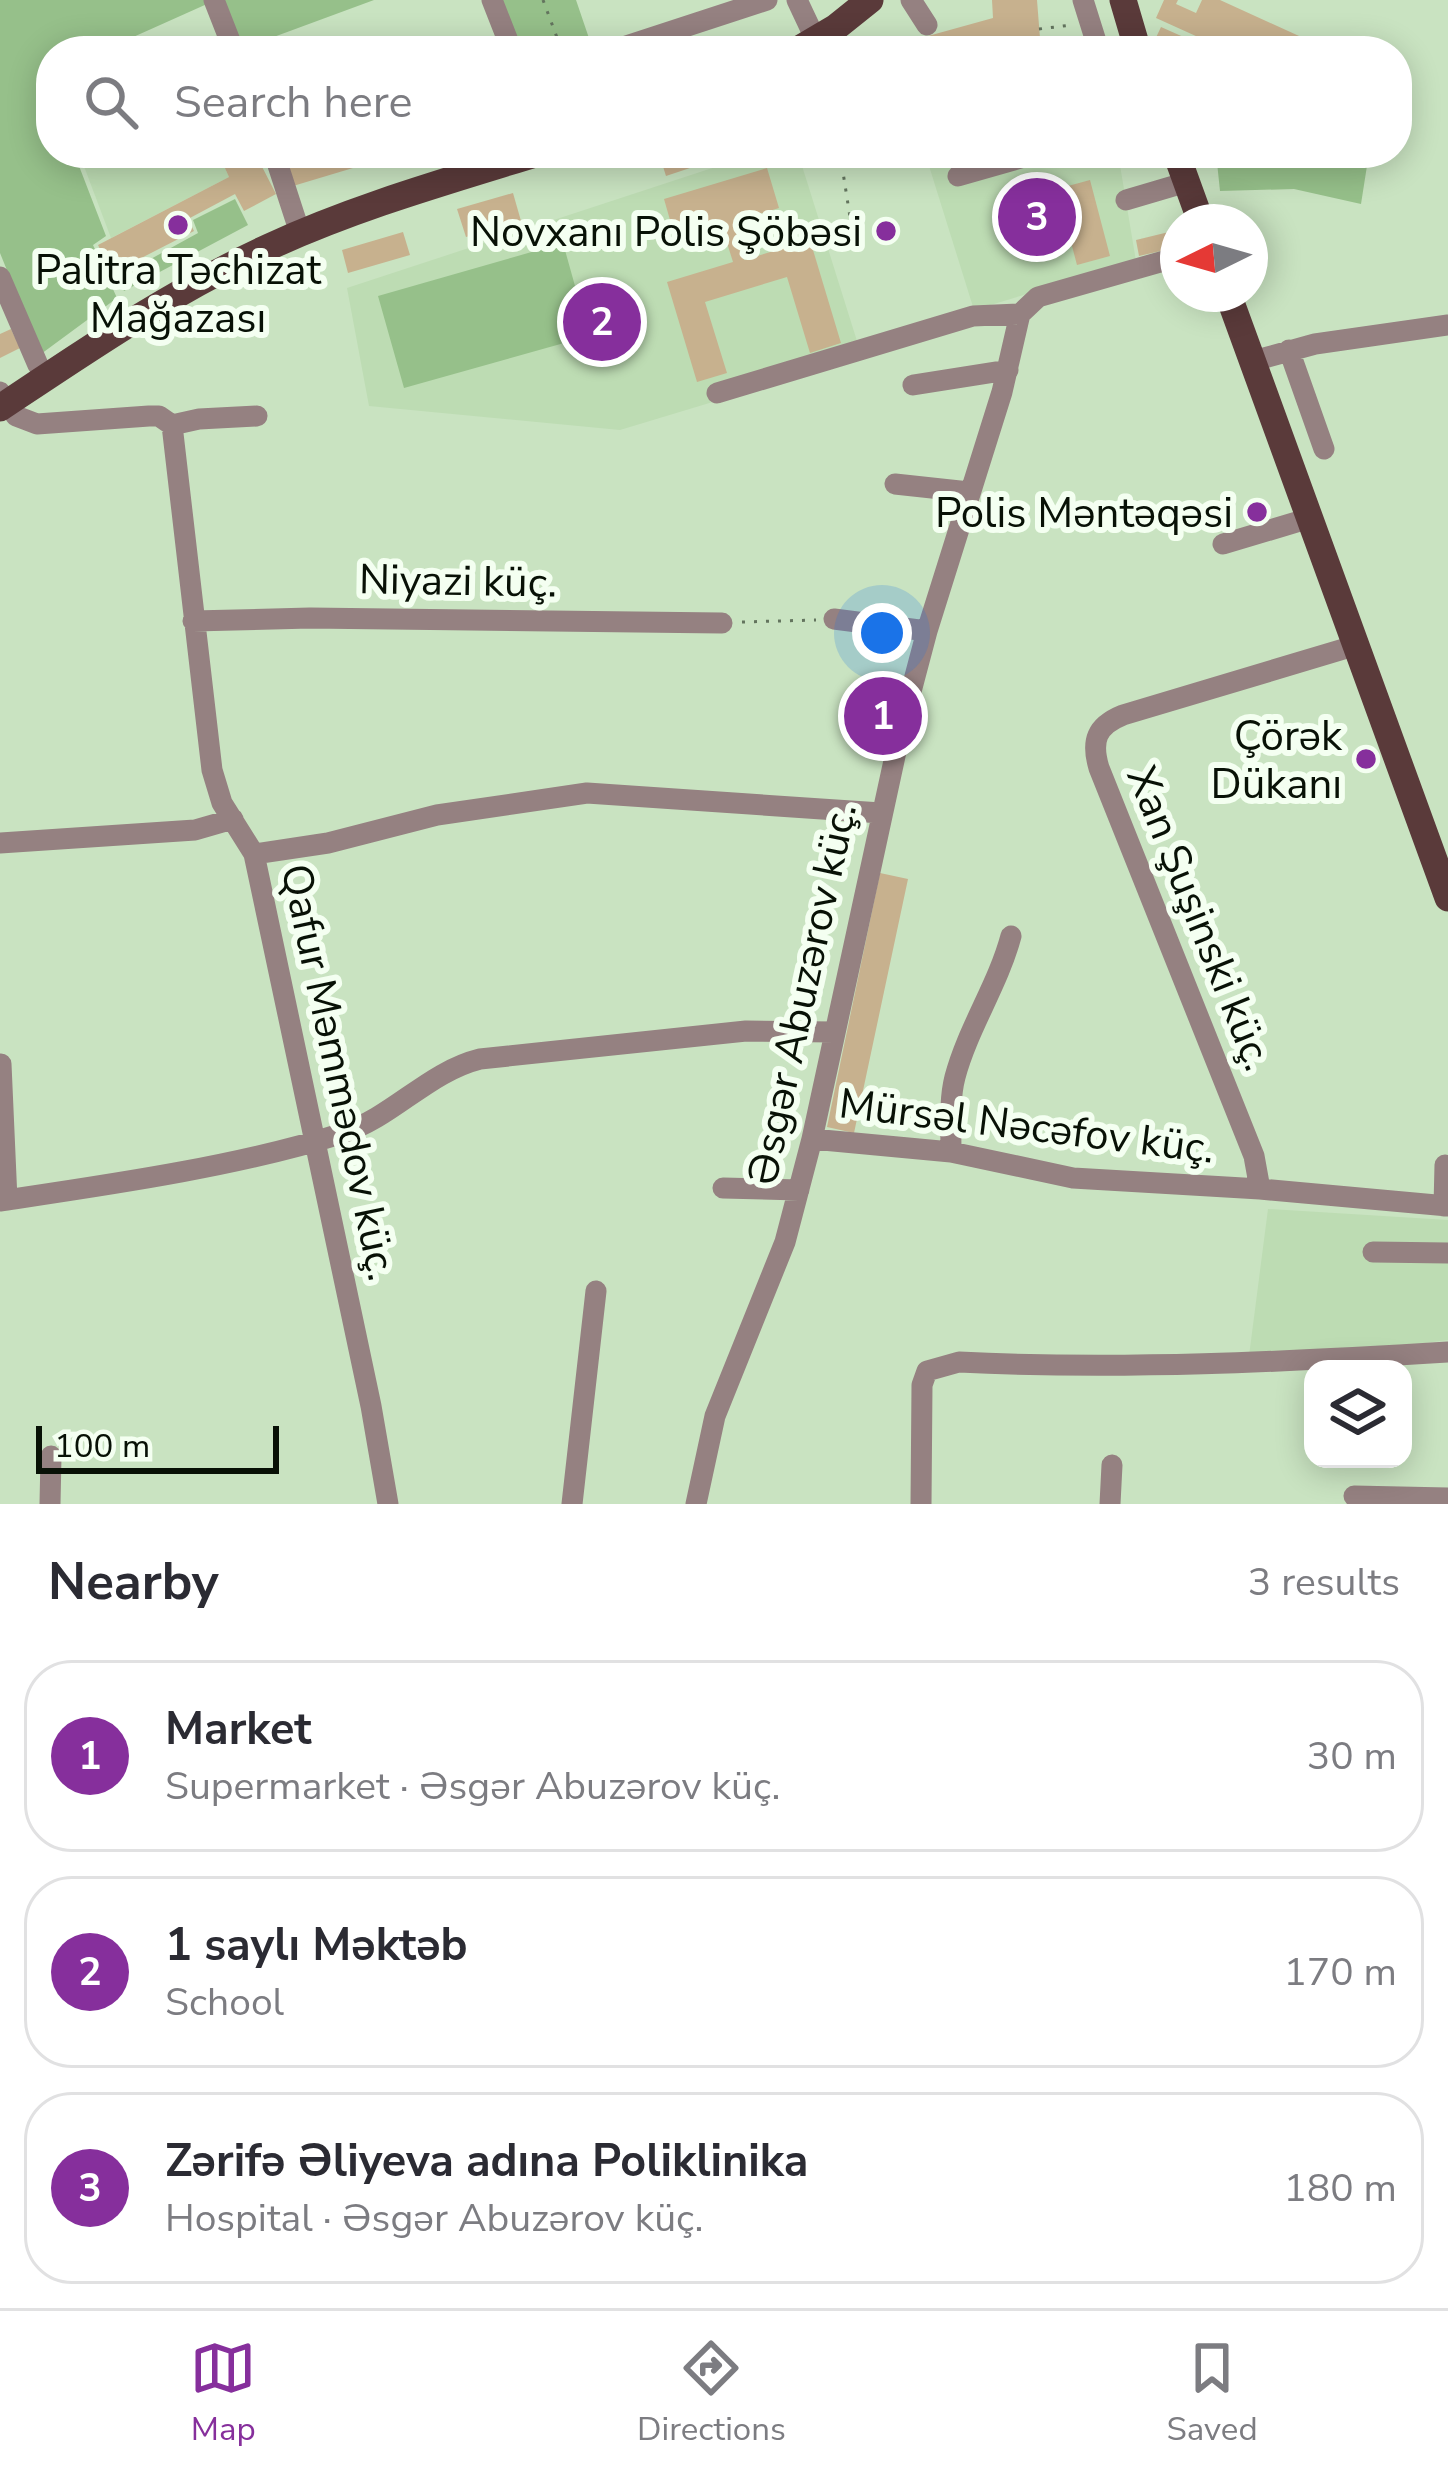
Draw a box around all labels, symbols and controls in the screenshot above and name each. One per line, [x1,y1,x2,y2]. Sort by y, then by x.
search box [36,36,1412,168]
icon: search [78,69,144,135]
text: Search here [174,72,413,133]
pin: 3 [998,172,1076,262]
place label: Novxanı Polis Şöbəsi [470,204,862,261]
north arrow [1160,204,1268,312]
marker: Palitra Təchizat Mağazası [165,212,191,238]
marker: Novxanı Polis Şöbəsi [873,218,899,244]
place label: Palitra Təchizat Mağazası [35,242,321,347]
pin: 2 [563,277,641,367]
place label: Polis Məntəqəsi [935,485,1233,542]
marker: Polis Məntəqəsi [1244,499,1270,525]
street label: Niyazi küç. [358,551,558,612]
your location [852,603,912,663]
pin: 1 [844,671,922,761]
place label: Çörək Dükanı [1211,708,1343,813]
marker: Çörək Dükanı [1353,746,1379,772]
street label: Xan Şuşinski küç. [1113,758,1287,1079]
street label: Əsgər Abuzərov küç. [734,798,871,1191]
street label: Qafur Məmmədov küç. [267,859,411,1286]
street label: Mürsəl Nəcəfov küç. [836,1075,1218,1178]
map controls [1304,1360,1412,1468]
button: layers [1304,1360,1412,1468]
scale bar [36,1420,279,1473]
text: 100 m [54,1424,150,1469]
text: Nearby [48,1547,219,1617]
text: 3 results [1248,1556,1400,1609]
text: Market [165,1699,312,1760]
text: 1 [78,1730,102,1783]
text: 30 m [1307,1730,1397,1783]
text: Supermarket · Əsgər Abuzərov küç. [165,1760,780,1813]
text: 1 saylı Məktəb [165,1915,468,1976]
text: 2 [78,1946,102,1999]
text: 170 m [1283,1946,1397,1999]
text: School [165,1976,284,2029]
text: Zərifə Əliyeva adına Poliklinika [165,2131,808,2192]
text: 3 [78,2162,102,2215]
text: 180 m [1283,2162,1397,2215]
text: Hospital · Əsgər Abuzərov küç. [165,2192,703,2245]
tab: Map [190,2335,256,2452]
tab: Directions [637,2335,786,2452]
tab: Saved [1166,2335,1258,2452]

